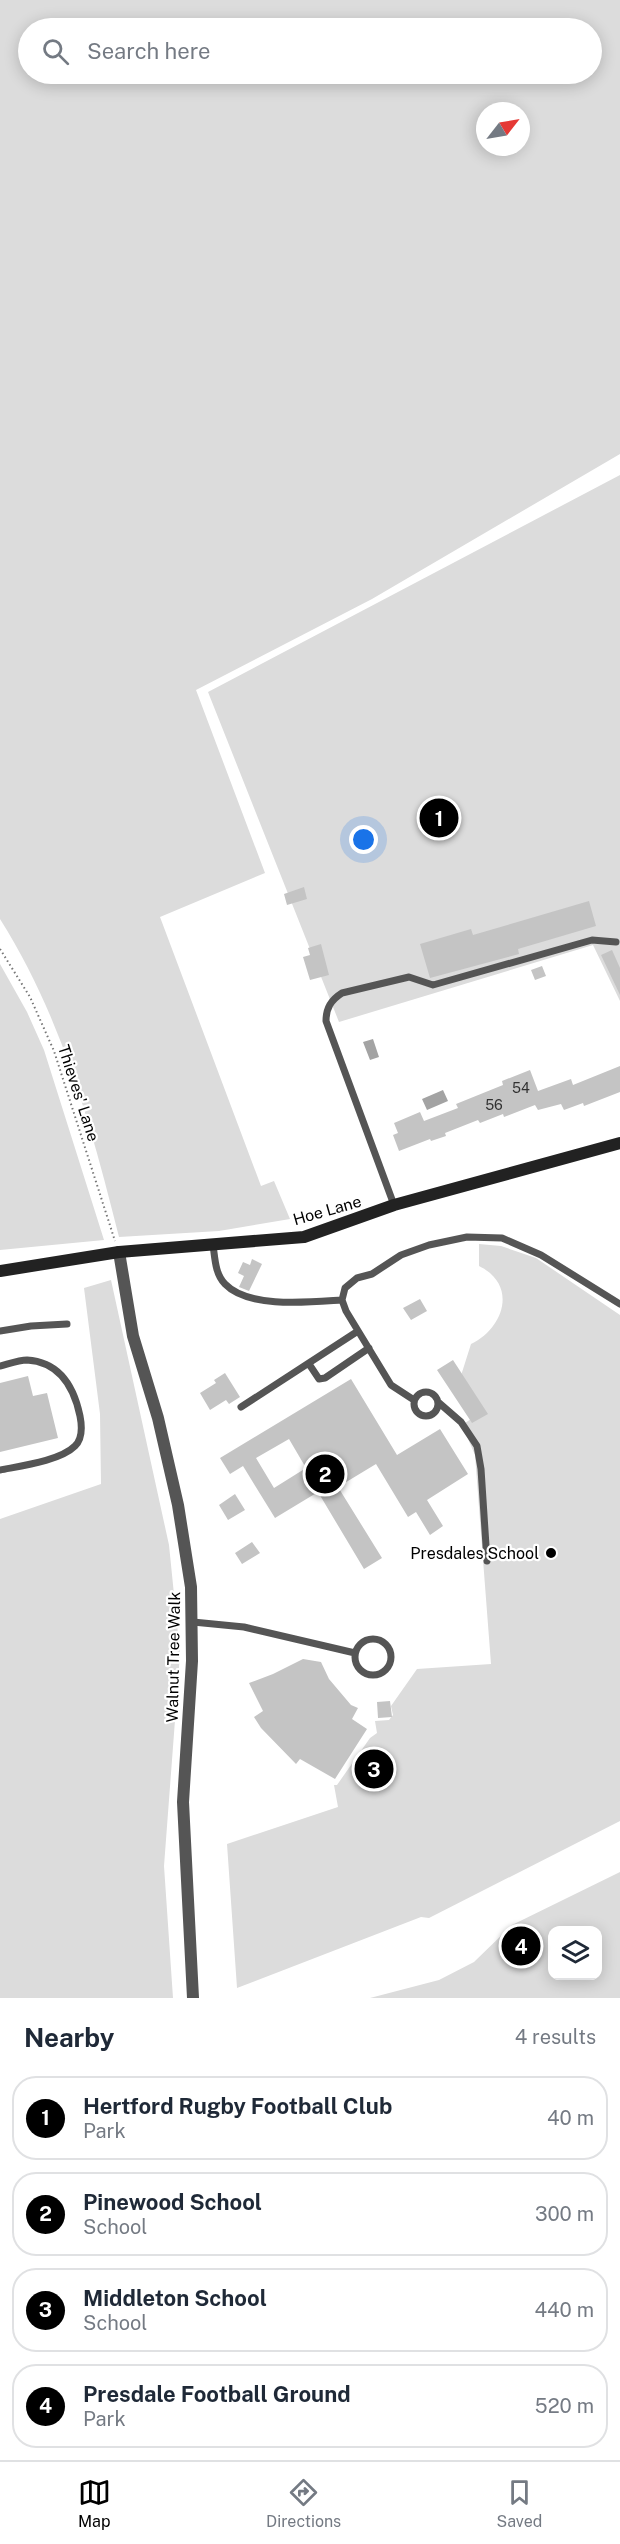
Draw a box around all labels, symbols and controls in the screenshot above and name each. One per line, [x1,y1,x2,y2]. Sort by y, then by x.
search box [18,18,602,84]
icon: search [39,35,72,68]
text: Search here [87,38,211,64]
north arrow [476,102,530,156]
pin: 1 [420,796,458,840]
your location [349,825,378,854]
street label: Thieves' Lane [54,1042,103,1144]
house number: 54 [512,1080,530,1096]
house number: 56 [485,1097,503,1113]
street label: Hoe Lane [291,1192,363,1229]
pin: 2 [306,1452,344,1496]
place label: Presdales School [410,1544,539,1563]
marker: Presdales School [544,1546,558,1560]
street label: Walnut Tree Walk [163,1592,184,1722]
pin: 3 [354,1746,394,1792]
pin: 4 [502,1924,540,1968]
map controls [548,1926,602,1980]
button: layers [548,1926,602,1980]
text: Nearby [24,2022,114,2053]
text: 4 results [515,2025,596,2049]
text: Hertford Rugby Football Club [83,2093,392,2119]
text: 1 [41,2106,50,2130]
text: 40 m [547,2106,594,2130]
text: Park [83,2119,126,2143]
text: Pinewood School [83,2189,262,2215]
text: 2 [39,2202,52,2226]
text: 300 m [535,2202,594,2226]
text: School [83,2215,147,2239]
text: Middleton School [83,2285,267,2311]
text: 3 [39,2298,52,2322]
text: 440 m [534,2298,594,2322]
text: School [83,2311,147,2335]
text: Presdale Football Ground [83,2381,351,2407]
text: 4 [39,2394,52,2418]
text: 520 m [535,2394,594,2418]
text: Park [83,2407,126,2431]
tab: Map [78,2476,111,2531]
tab: Directions [266,2476,341,2531]
tab: Saved [497,2476,542,2531]

